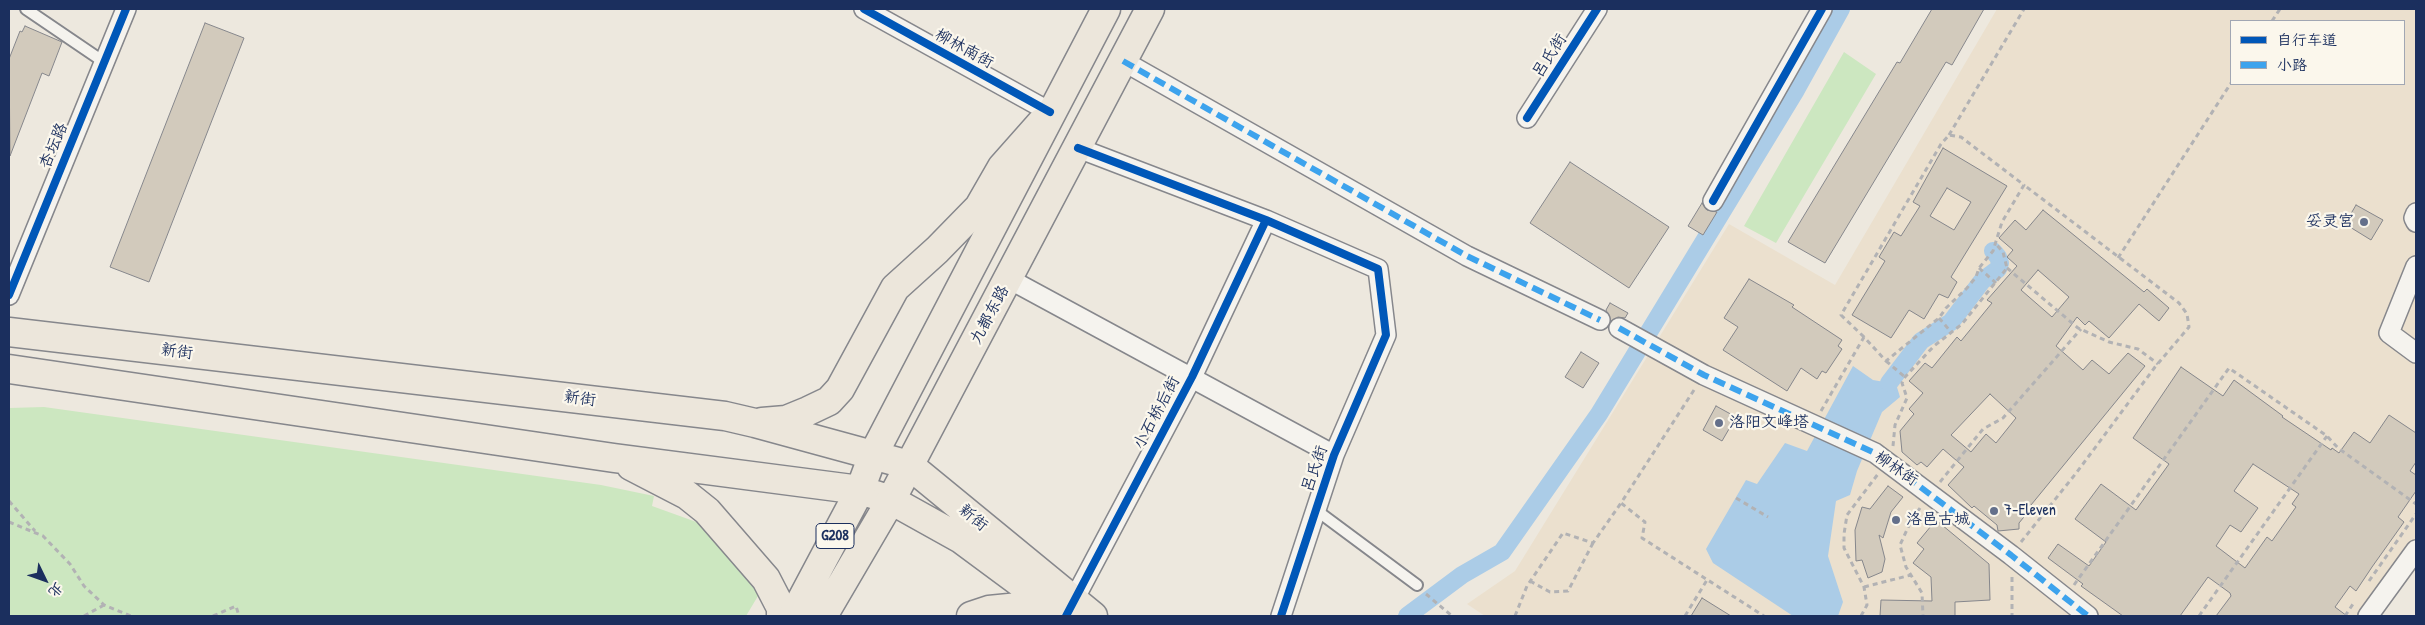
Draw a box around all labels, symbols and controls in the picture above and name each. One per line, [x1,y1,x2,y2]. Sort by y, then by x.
legend [2230,20,2405,85]
street label: 柳林南街 [931,25,997,73]
text: 自行车道 [2277,29,2337,50]
street label: 吕氏街 [1529,31,1571,81]
text: 小路 [2277,54,2307,75]
street label: 杏坛路 [36,120,72,172]
place label: 妥灵宫 [2306,212,2354,232]
marker: 妥灵宫 [2358,216,2370,228]
street label: 九都东路 [967,282,1013,348]
street label: 新街 [160,341,194,363]
street label: 小石桥后街 [1130,373,1184,453]
street label: 新街 [563,388,597,410]
place label: 洛阳文峰塔 [1729,413,1809,433]
marker: 洛阳文峰塔 [1713,417,1725,429]
street label: 吕氏街 [1298,443,1332,495]
street label: 柳林街 [1871,448,1921,490]
street label: 新街 [955,500,991,536]
place label: 7-Eleven [2004,501,2056,521]
marker: 7-Eleven [1988,505,2000,517]
place label: 洛邑古城 [1906,510,1970,530]
marker: 洛邑古城 [1890,514,1902,526]
road number: G208 [816,524,854,548]
north arrow [20,555,70,605]
text: 北 [45,579,68,602]

